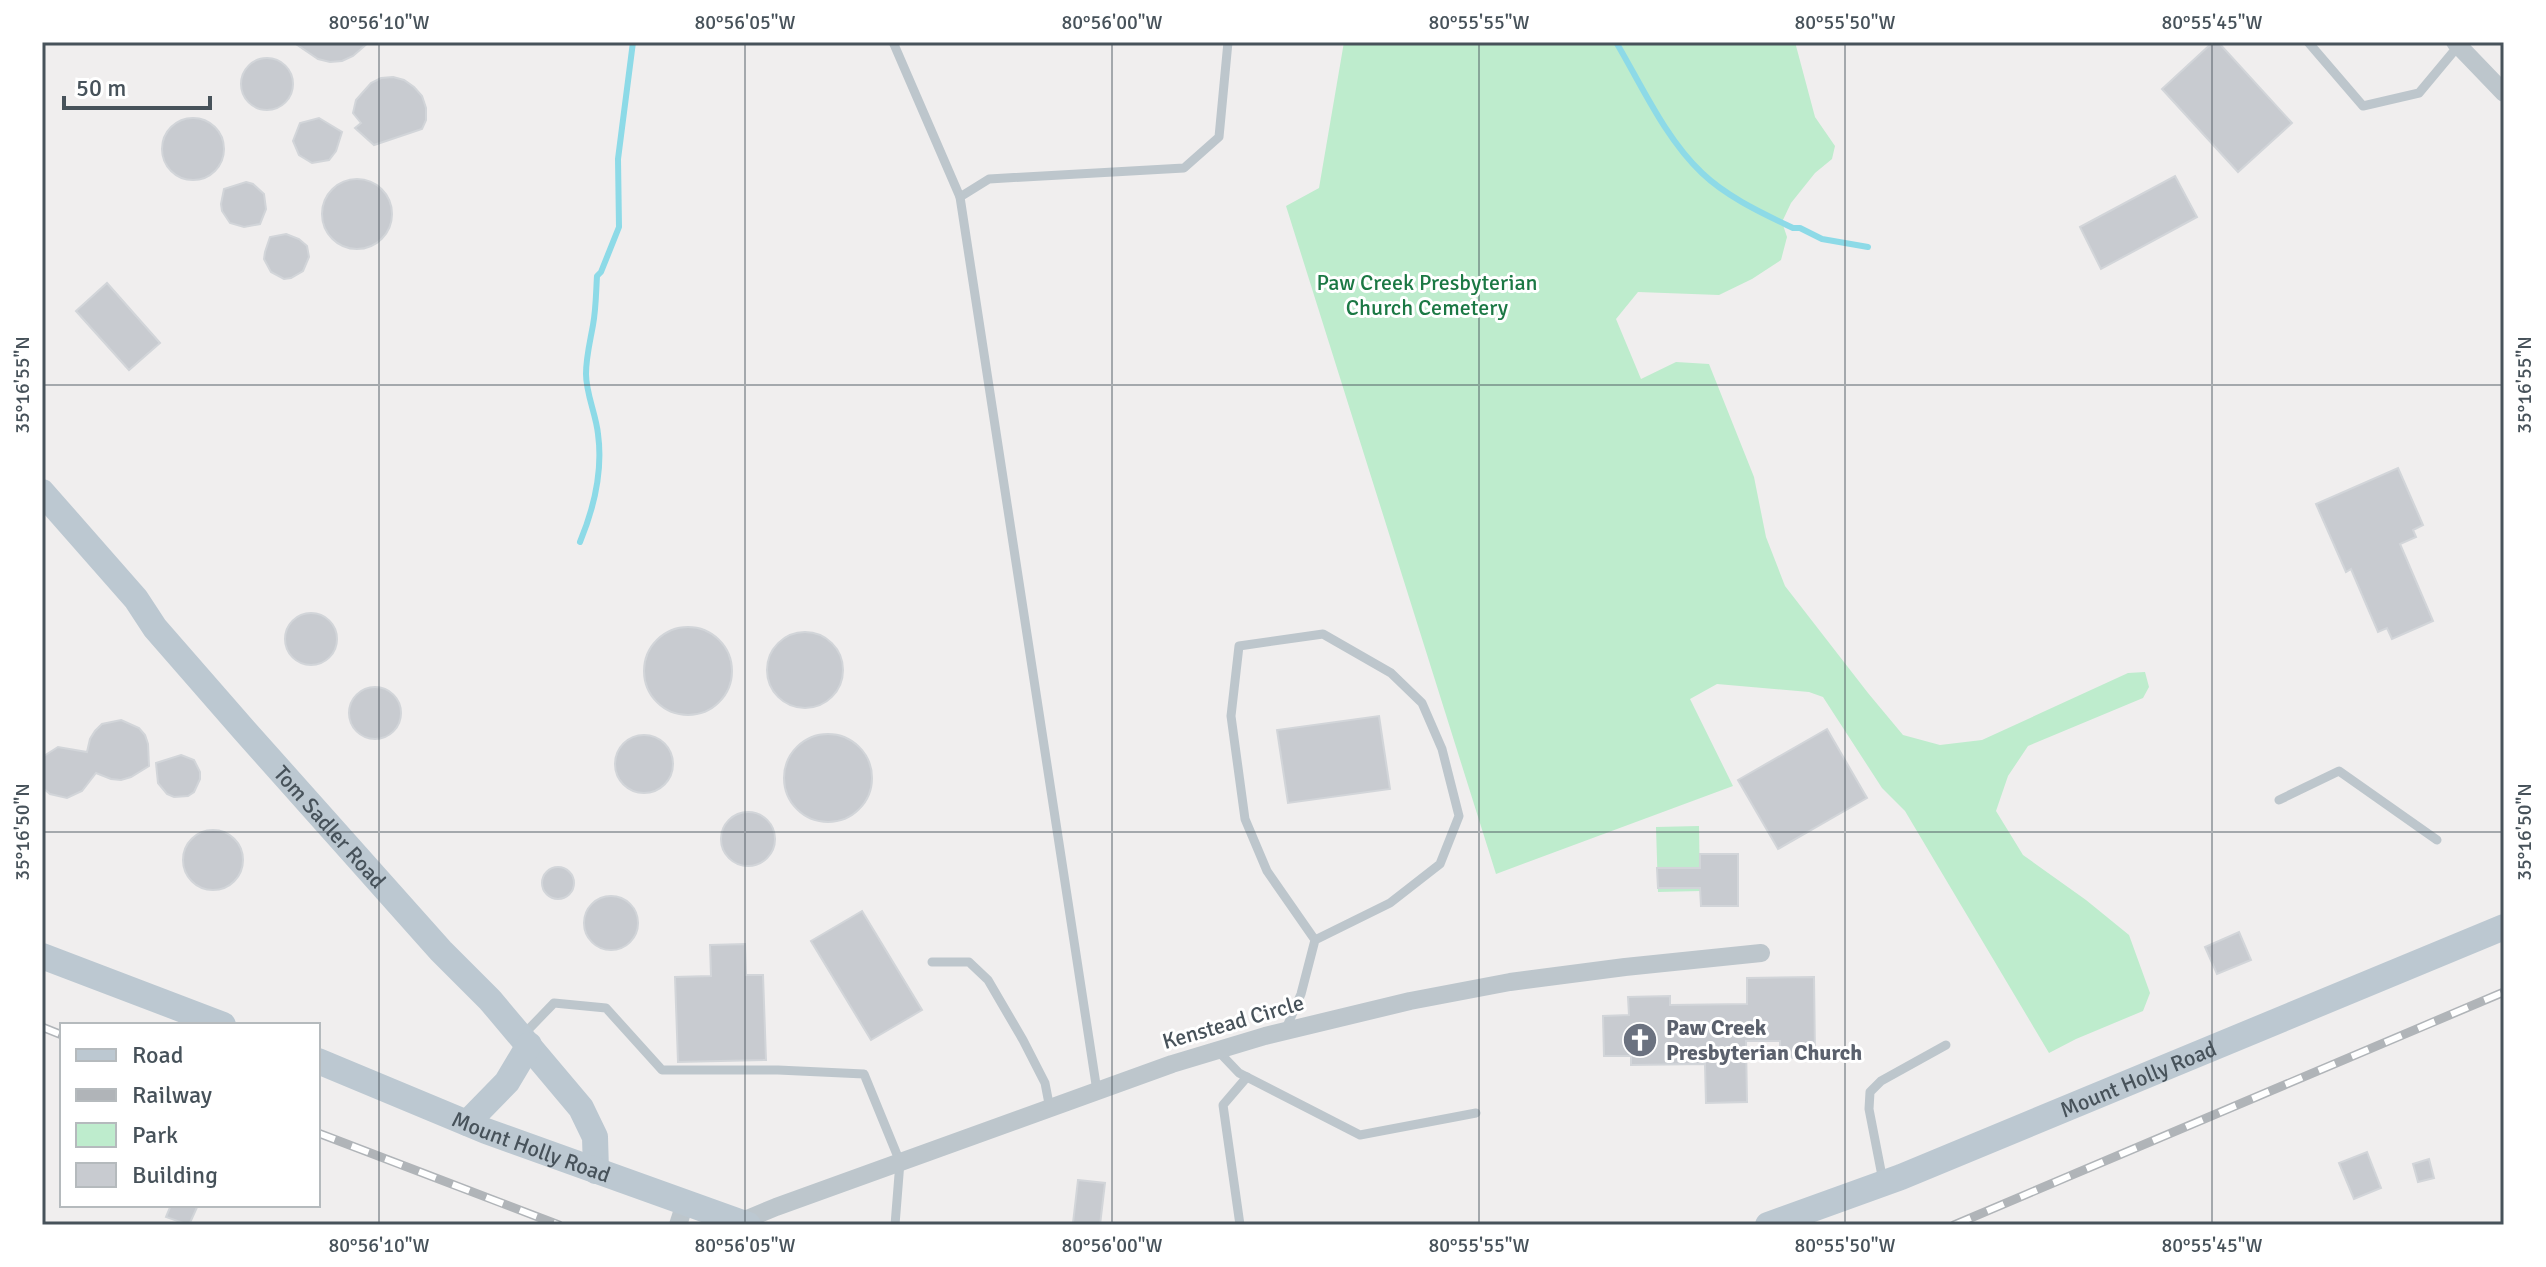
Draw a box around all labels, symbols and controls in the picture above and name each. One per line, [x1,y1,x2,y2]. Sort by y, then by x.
text: 80°56'10"W [328,10,430,35]
text: 80°56'05"W [694,10,796,35]
text: 80°56'00"W [1061,10,1163,35]
text: 80°55'55"W [1428,10,1530,35]
text: 80°55'50"W [1794,10,1896,35]
text: 80°55'45"W [2161,10,2263,35]
scale bar [64,60,210,110]
text: 50 m [76,73,126,103]
park label: Paw Creek Presbyterian Church Cemetery [1316,269,1538,321]
text: 35°16'55"N [10,336,35,434]
text: 35°16'55"N [2512,336,2537,434]
street label: Tom Sadler Road [268,760,392,894]
text: 35°16'50"N [10,783,35,881]
text: 35°16'50"N [2512,783,2537,881]
street label: Kenstead Circle [1159,989,1307,1055]
place label: Paw Creek Presbyterian Church [1666,1014,1862,1066]
church icon: Paw Creek Presbyterian Church [1621,1021,1659,1059]
legend [60,1023,320,1207]
street label: Mount Holly Road [2056,1034,2220,1123]
text: Road [132,1040,183,1070]
text: Railway [132,1080,212,1110]
street label: Mount Holly Road [448,1105,614,1188]
text: Park [132,1120,178,1150]
text: Building [132,1160,218,1190]
text: 80°56'10"W [328,1233,430,1258]
text: 80°56'05"W [694,1233,796,1258]
text: 80°56'00"W [1061,1233,1163,1258]
text: 80°55'55"W [1428,1233,1530,1258]
text: 80°55'50"W [1794,1233,1896,1258]
text: 80°55'45"W [2161,1233,2263,1258]

